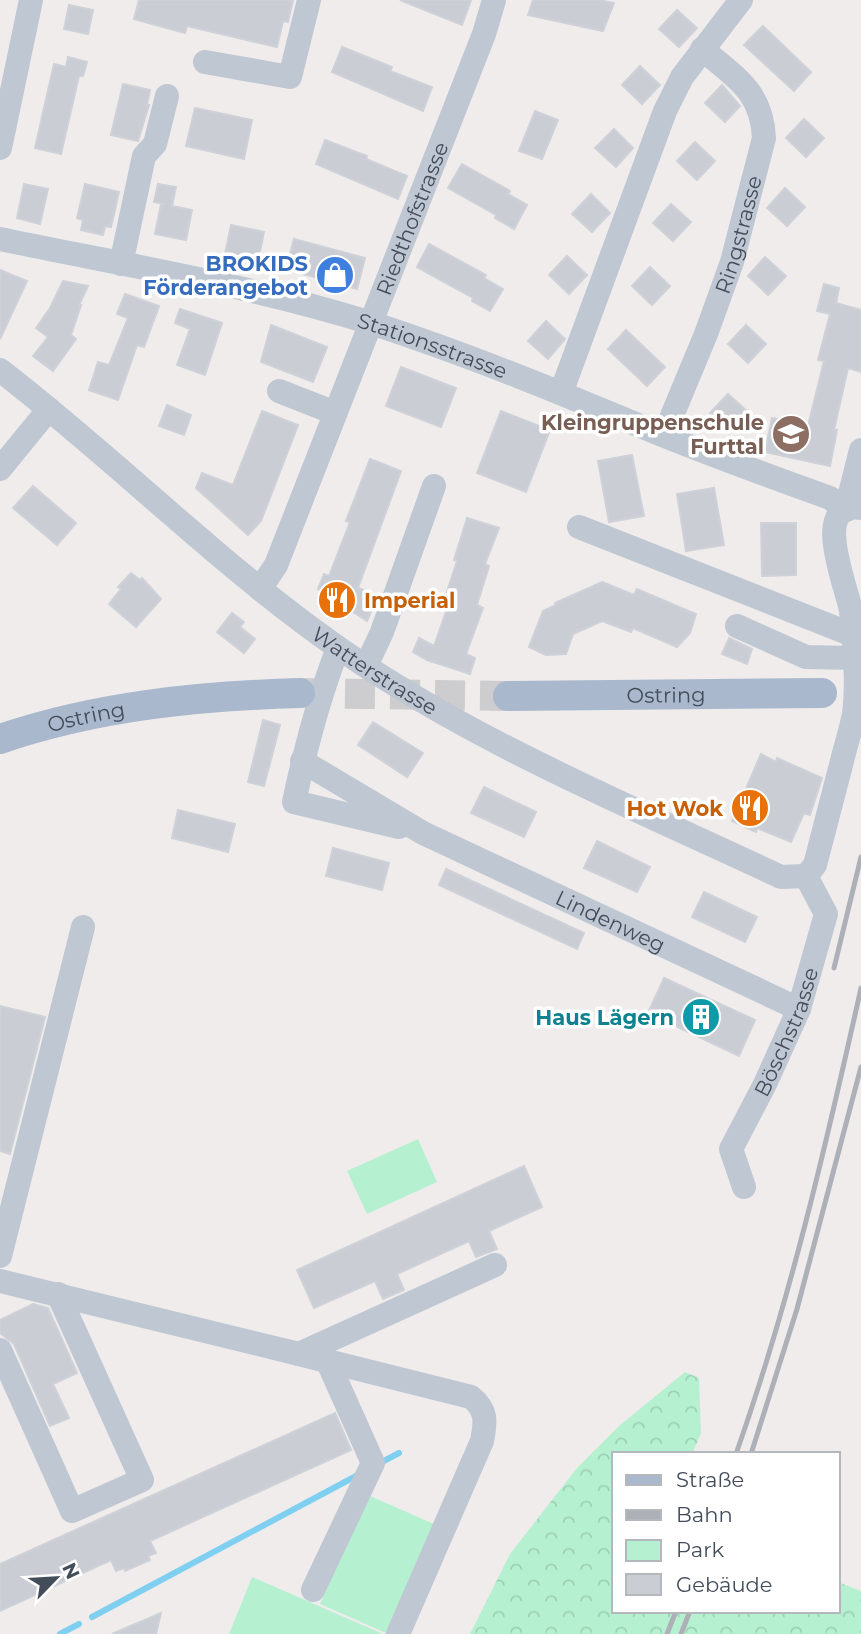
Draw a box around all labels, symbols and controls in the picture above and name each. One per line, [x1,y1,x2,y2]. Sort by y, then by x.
street label: Riedthofstrasse [370,138,453,299]
street label: Ringstrasse [709,173,766,297]
place label: BROKIDS Förderangebot [143,251,308,300]
shop icon: BROKIDS Förderangebot [314,254,356,296]
street label: Stationsstrasse [355,307,511,383]
place label: Kleingruppenschule Furttal [541,410,764,459]
school or university icon: Kleingruppenschule Furttal [770,413,812,455]
restaurant icon: Imperial [316,579,358,621]
place label: Imperial [364,588,455,613]
street label: Watterstrasse [307,621,442,720]
street label: Ostring [626,682,706,707]
street label: Ostring [44,696,127,737]
restaurant icon: Hot Wok [729,787,771,829]
place label: Hot Wok [626,796,723,821]
street label: Lindenweg [552,884,670,957]
street label: Böschstrasse [748,965,823,1100]
building icon: Haus Lägern [680,996,722,1038]
place label: Haus Lägern [535,1005,674,1030]
legend [612,1452,840,1613]
text: Straße [676,1467,744,1492]
text: Bahn [676,1502,733,1527]
text: Park [676,1537,724,1562]
north arrow [21,1543,91,1613]
text: N [57,1559,85,1583]
text: Gebäude [676,1572,773,1597]

